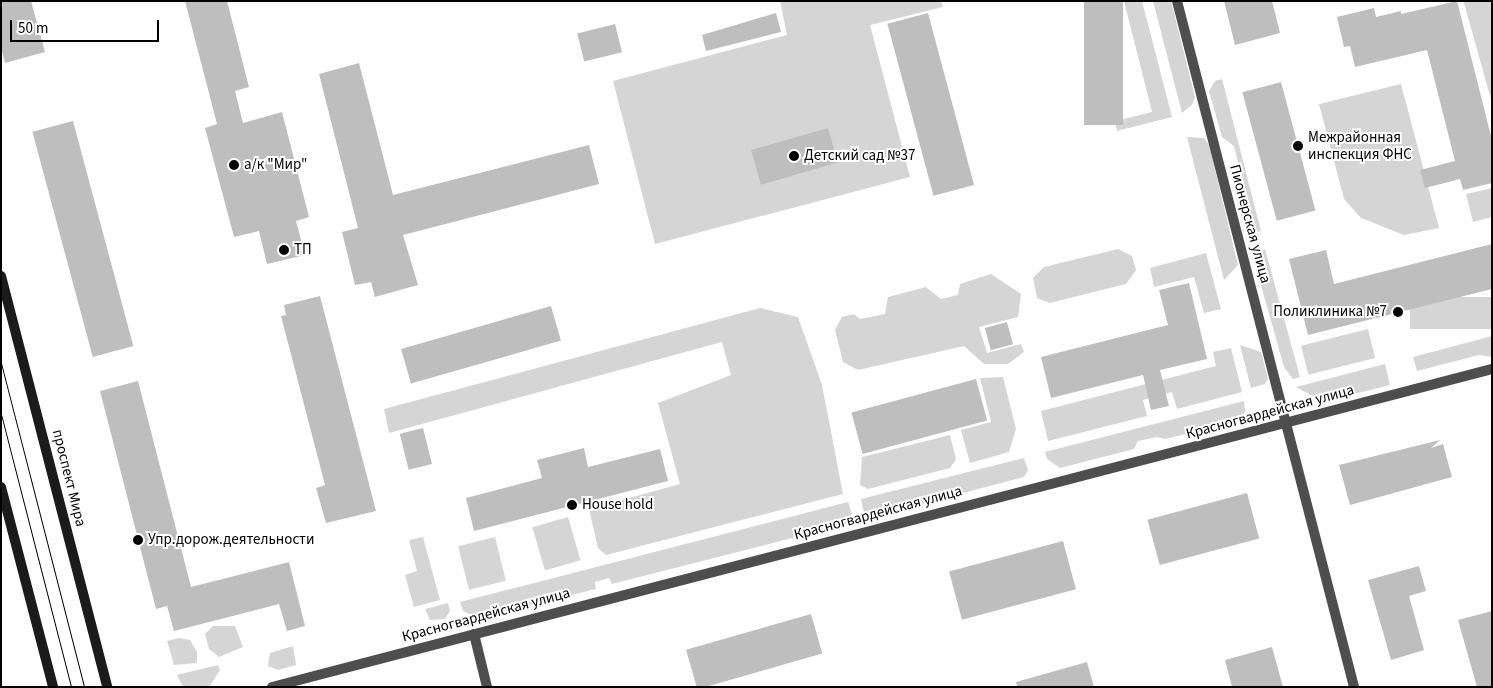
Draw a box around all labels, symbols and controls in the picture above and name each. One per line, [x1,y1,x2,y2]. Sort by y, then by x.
scale bar [12,10,161,42]
text: 50 m [18,18,48,39]
place label: Межрайонная инспекция ФНС [1308,128,1412,163]
marker: Межрайонная инспекция ФНС [1292,140,1304,152]
place label: Детский сад №37 [804,147,915,165]
marker: Детский сад №37 [788,150,800,162]
place label: а/к "Мир" [244,156,307,174]
marker: а/к "Мир" [228,159,240,171]
street label: Пионерская улица [1225,163,1275,285]
place label: ТП [294,241,312,259]
marker: ТП [278,244,290,256]
place label: Поликлиника №7 [1273,303,1387,321]
marker: Поликлиника №7 [1391,305,1405,319]
street label: Красногвардейская улица [1184,381,1356,443]
street label: проспект Мира [48,428,90,528]
street label: Красногвардейская улица [792,482,964,544]
place label: House hold [582,496,653,514]
marker: House hold [566,499,578,511]
place label: Упр.дорож.деятельности [148,531,314,549]
marker: Упр.дорож.деятельности [132,534,144,546]
street label: Красногвардейская улица [400,584,572,646]

